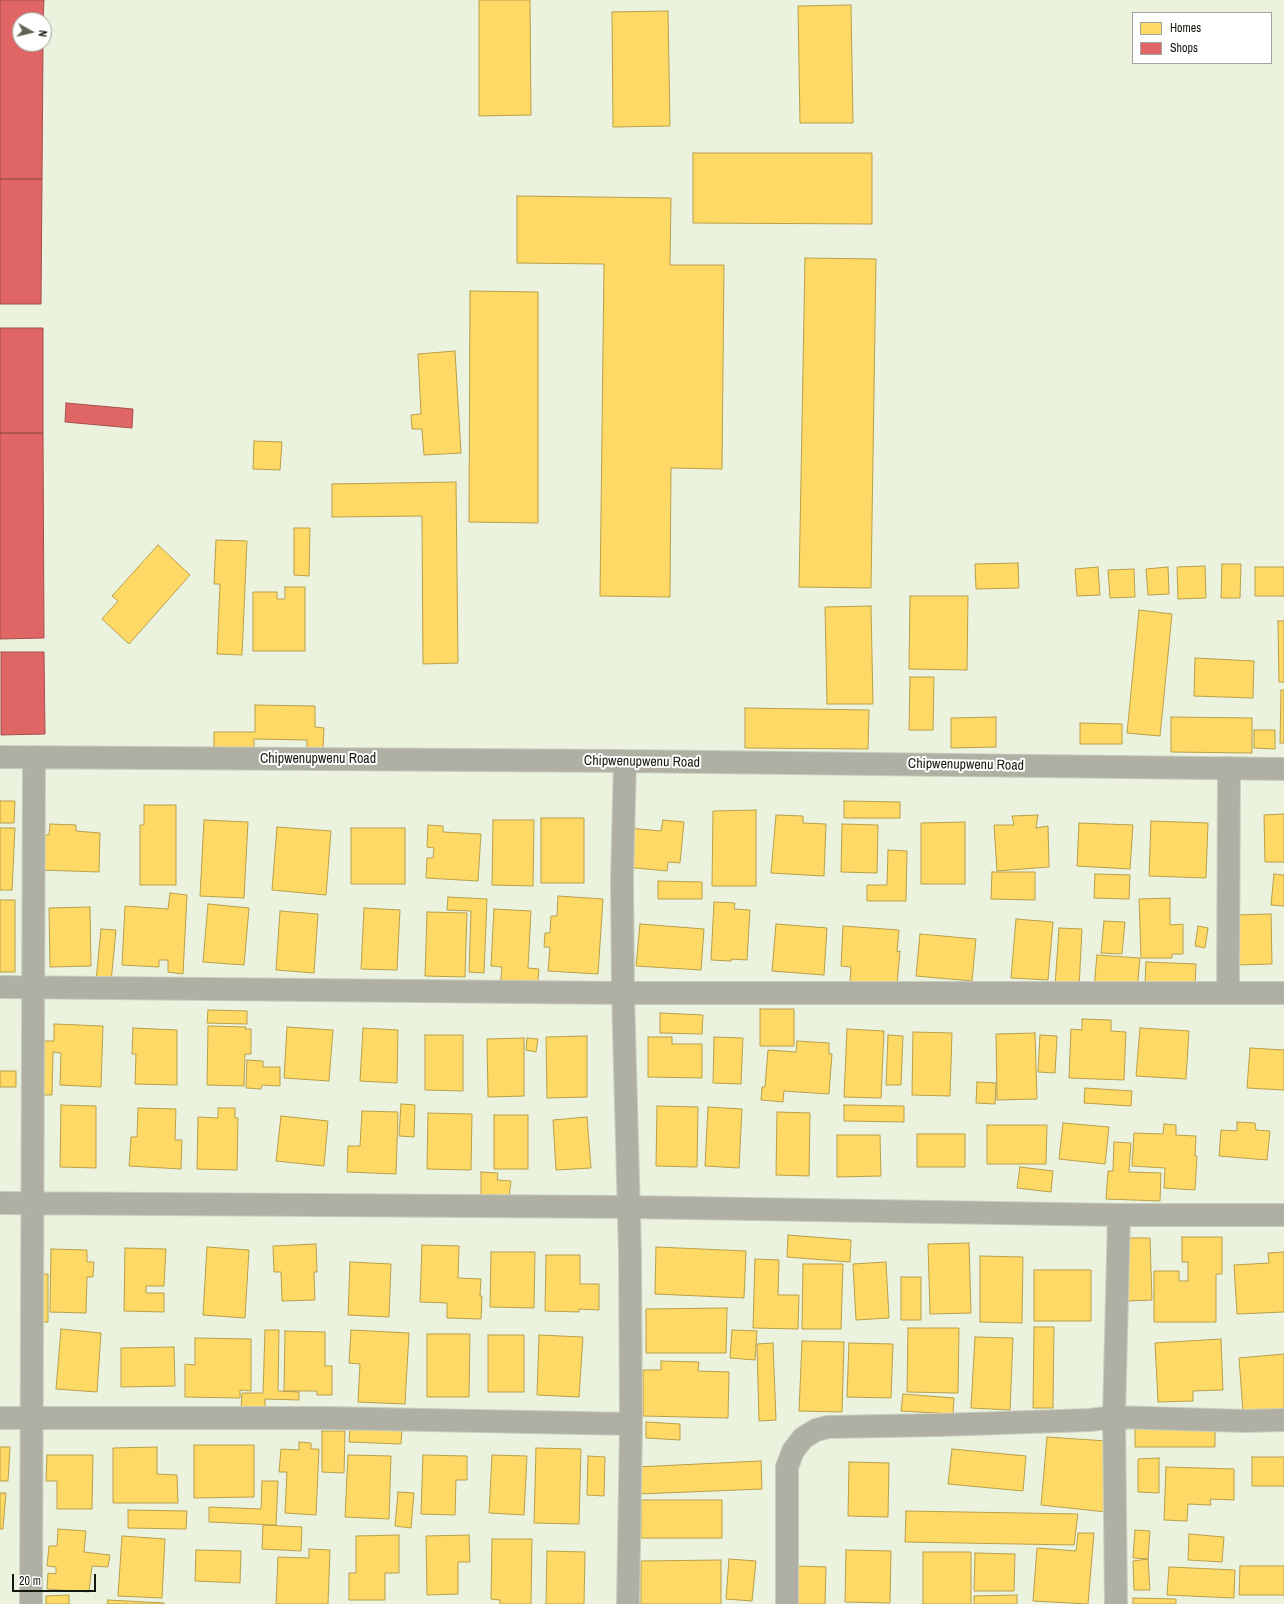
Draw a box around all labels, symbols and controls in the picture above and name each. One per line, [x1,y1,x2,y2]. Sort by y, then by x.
north arrow [12,12,52,52]
legend [1132,12,1272,64]
text: Homes [1170,20,1201,36]
text: N [36,29,50,38]
text: Shops [1170,40,1198,56]
street label: Chipwenupwenu Road [260,751,376,767]
street label: Chipwenupwenu Road [584,753,700,771]
street label: Chipwenupwenu Road [908,756,1024,774]
scale bar [14,1566,98,1592]
text: 20 m [19,1573,41,1589]

